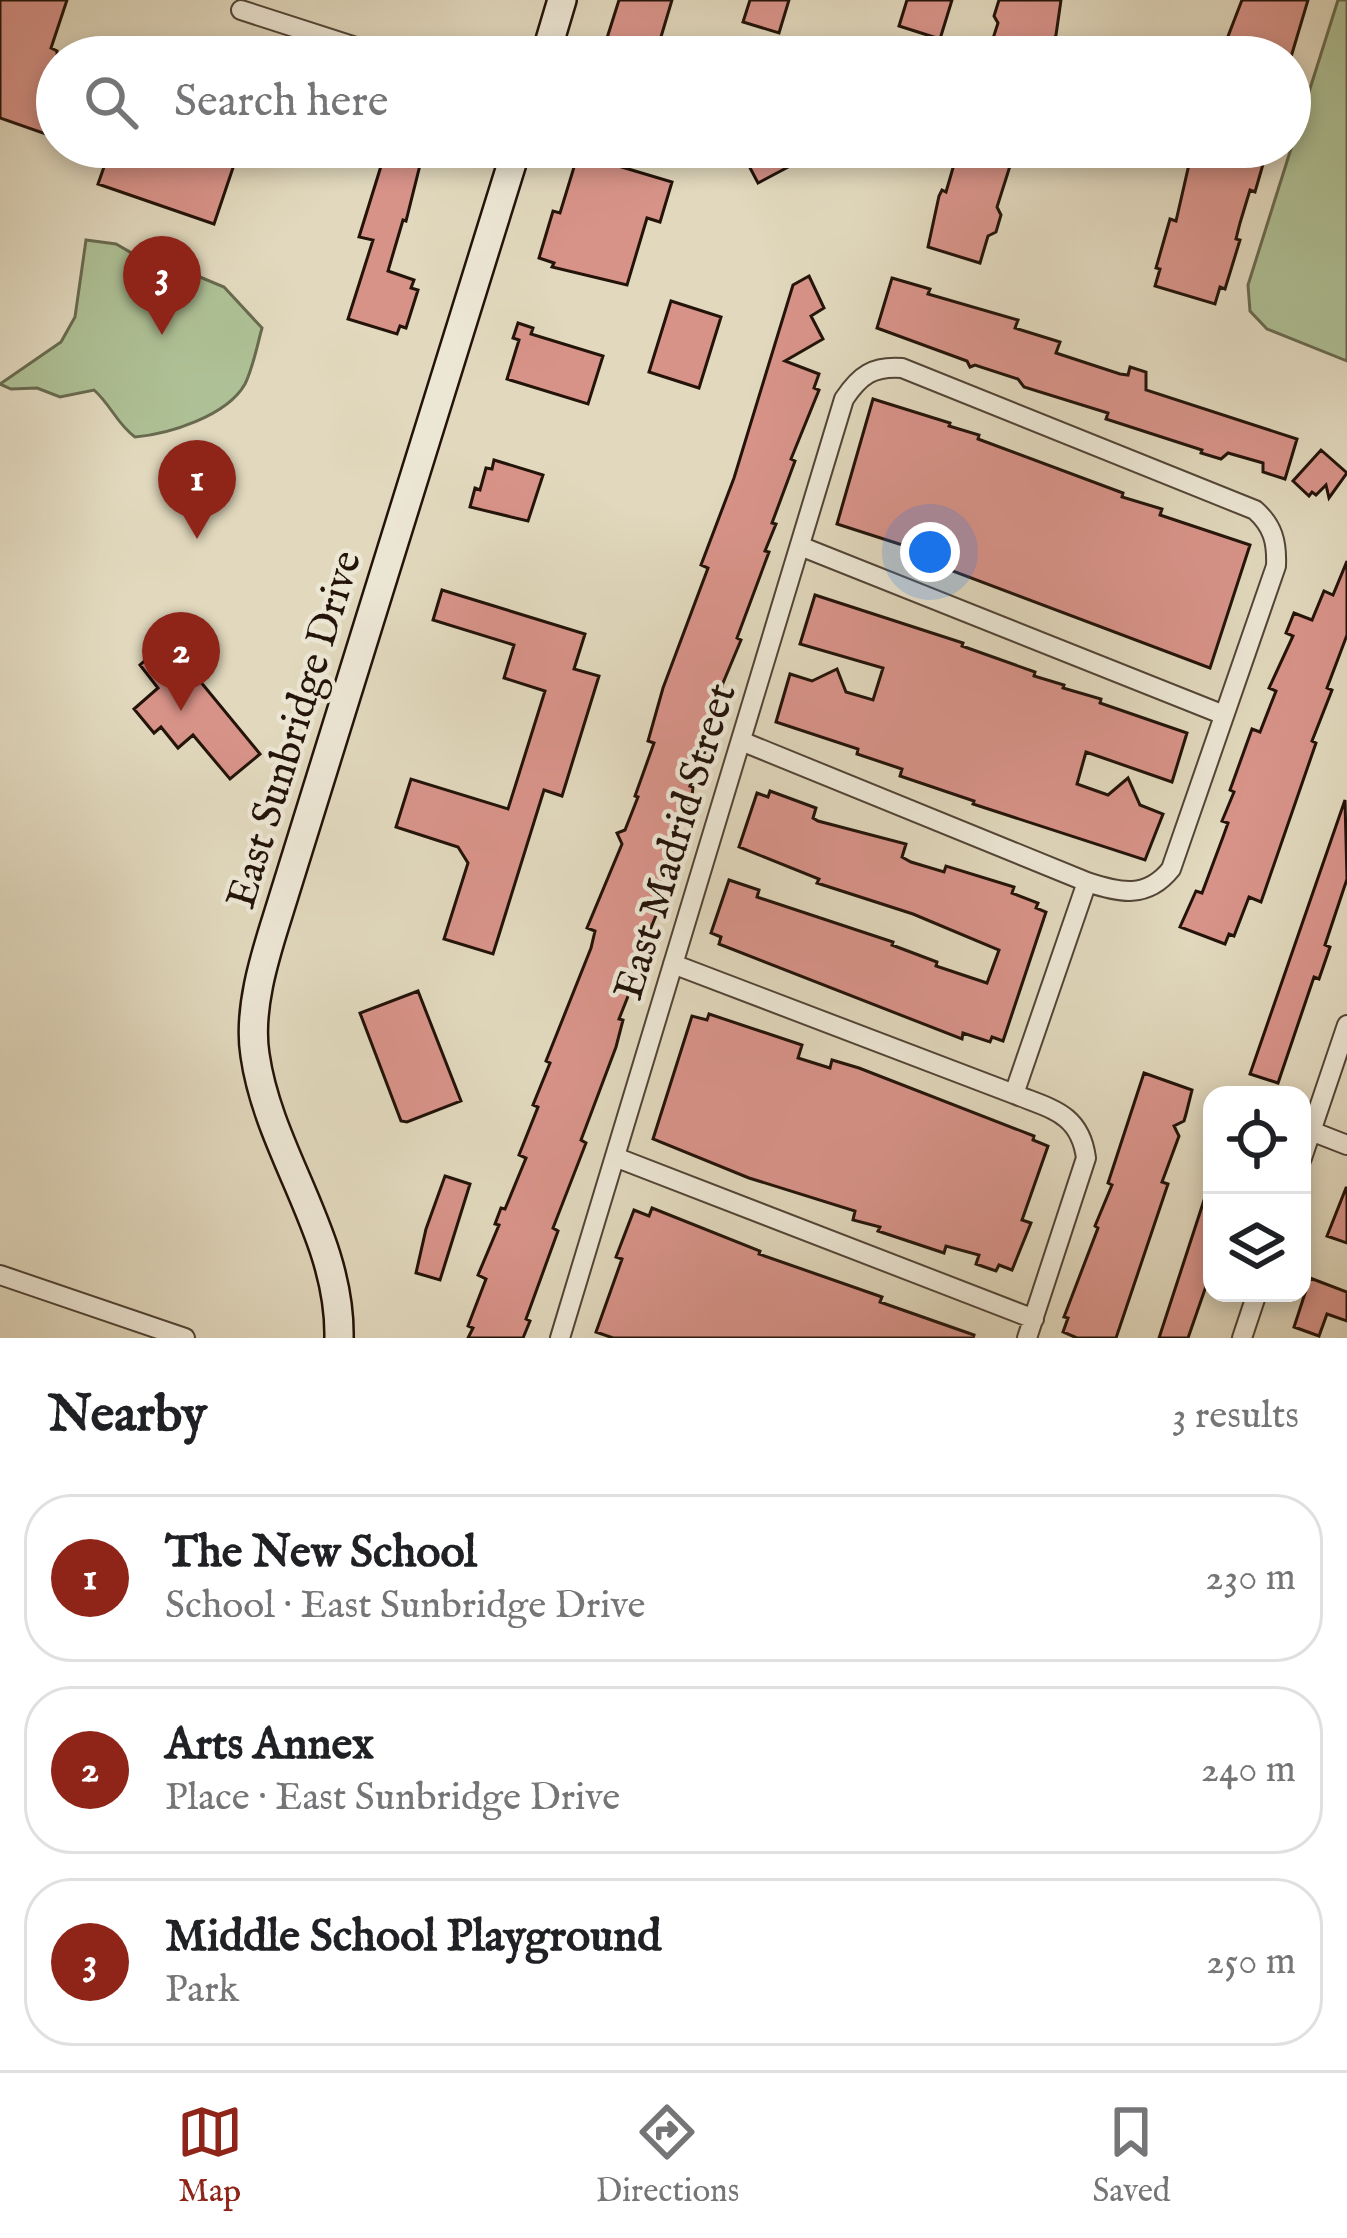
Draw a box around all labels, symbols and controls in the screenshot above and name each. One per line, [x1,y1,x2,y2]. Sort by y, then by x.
search box [36,36,1311,168]
icon: search [78,69,144,135]
text: Search here [174,74,388,131]
pin: 3 [123,236,201,335]
pin: 1 [158,440,236,539]
your location [900,522,960,582]
street label: East Sunbridge Drive [216,545,375,915]
pin: 2 [142,612,220,711]
street label: East Madrid Street [603,677,750,1007]
map controls [1203,1086,1311,1302]
button: locate [1203,1086,1311,1194]
button: layers [1203,1194,1311,1302]
text: Nearby [48,1384,207,1449]
text: 3 results [1172,1392,1299,1441]
text: The New School [165,1525,477,1582]
text: 1 [83,1554,97,1603]
text: 230 m [1205,1554,1296,1603]
text: School · East Sunbridge Drive [165,1582,645,1631]
text: Arts Annex [165,1717,374,1774]
text: 2 [81,1746,99,1795]
text: 240 m [1201,1746,1296,1795]
text: Place · East Sunbridge Drive [165,1774,620,1823]
text: Middle School Playground [165,1909,661,1966]
text: 3 [83,1938,97,1987]
text: 250 m [1206,1938,1296,1987]
text: Park [165,1966,239,2015]
tab: Map [177,2099,243,2213]
tab: Directions [596,2099,739,2213]
tab: Saved [1092,2099,1170,2213]

